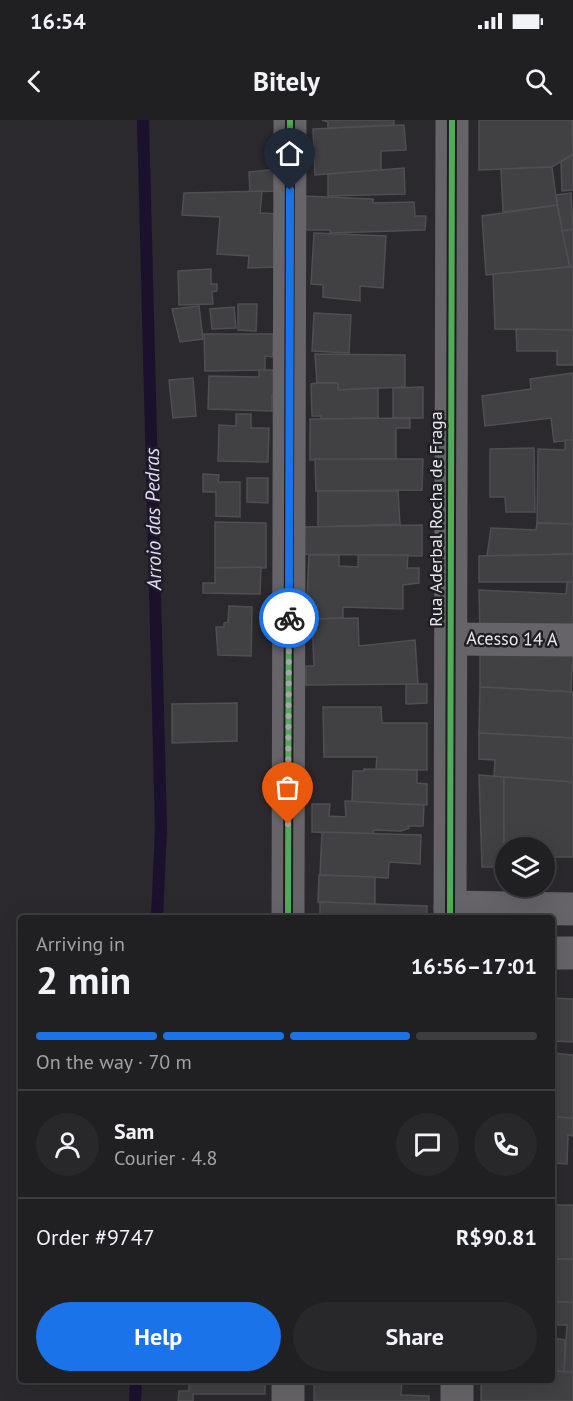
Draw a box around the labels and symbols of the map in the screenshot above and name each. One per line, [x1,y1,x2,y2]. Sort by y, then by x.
pin [264,128,315,190]
street label: Rua Aderbal Rocha de Fraga [424,411,447,627]
water label: Arroio das Pedras [139,448,167,591]
courier [259,588,319,648]
street label: Acesso 14 A [466,626,558,651]
pin [262,762,313,824]

